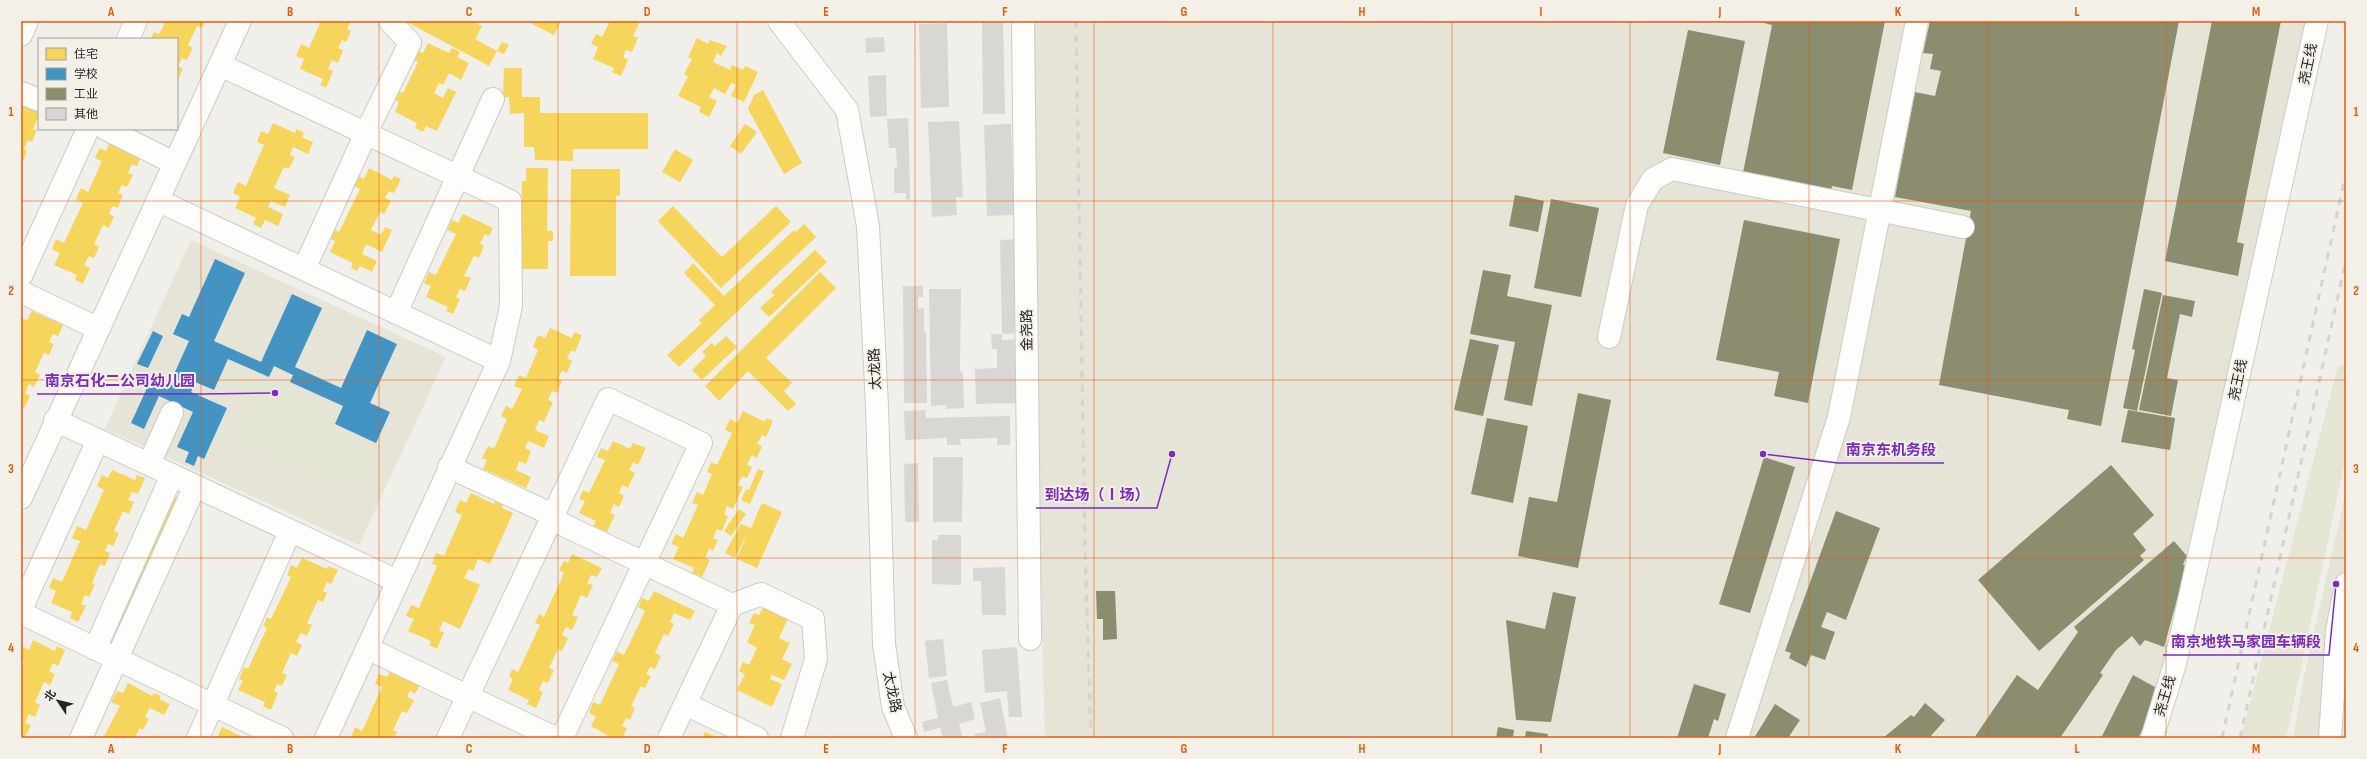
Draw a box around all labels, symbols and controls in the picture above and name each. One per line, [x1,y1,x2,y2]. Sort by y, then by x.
text: A [107,4,115,20]
text: B [287,4,293,20]
text: C [466,4,473,20]
text: D [644,4,651,20]
text: E [823,4,829,20]
text: F [1002,4,1008,20]
text: G [1181,4,1188,20]
text: H [1359,4,1366,20]
text: I [1540,4,1543,20]
text: J [1718,4,1722,20]
text: K [1895,4,1902,20]
text: L [2074,4,2080,20]
text: M [2252,4,2260,20]
legend [38,38,178,130]
street label: 尧王线 [2295,42,2321,86]
text: 住宅 [74,47,98,62]
text: 学校 [74,67,98,82]
text: 工业 [74,87,98,102]
text: 1 [8,104,14,120]
text: 1 [2353,104,2359,120]
text: 其他 [74,107,98,122]
text: 2 [8,283,14,299]
text: 2 [2353,283,2359,299]
street label: 金尧路 [1018,309,1036,351]
street label: 太龙路 [865,348,885,390]
street label: 尧王线 [2225,358,2251,402]
callout: 南京石化二公司幼儿园 [37,367,203,394]
text: 南京石化二公司幼儿园 [45,372,195,391]
callout: 南京东机务段 [1838,436,1944,463]
text: 南京东机务段 [1846,441,1936,460]
text: 3 [8,461,14,477]
text: 3 [2353,461,2359,477]
callout: 到达场（Ⅰ场） [1036,481,1157,508]
text: 到达场（Ⅰ场） [1044,486,1150,505]
callout: 南京地铁马家园车辆段 [2163,628,2329,655]
text: 南京地铁马家园车辆段 [2171,633,2321,652]
text: 4 [8,640,14,656]
text: 4 [2353,640,2359,656]
street label: 太龙路 [879,670,905,714]
street label: 尧王线 [2151,673,2179,719]
north arrow [38,681,78,721]
text: 北 [42,687,59,704]
text: A [107,741,115,757]
text: B [287,741,293,757]
text: C [466,741,473,757]
text: D [644,741,651,757]
text: E [823,741,829,757]
text: F [1002,741,1008,757]
text: G [1181,741,1188,757]
text: H [1359,741,1366,757]
text: I [1540,741,1543,757]
text: J [1718,741,1722,757]
text: K [1895,741,1902,757]
text: L [2074,741,2080,757]
text: M [2252,741,2260,757]

